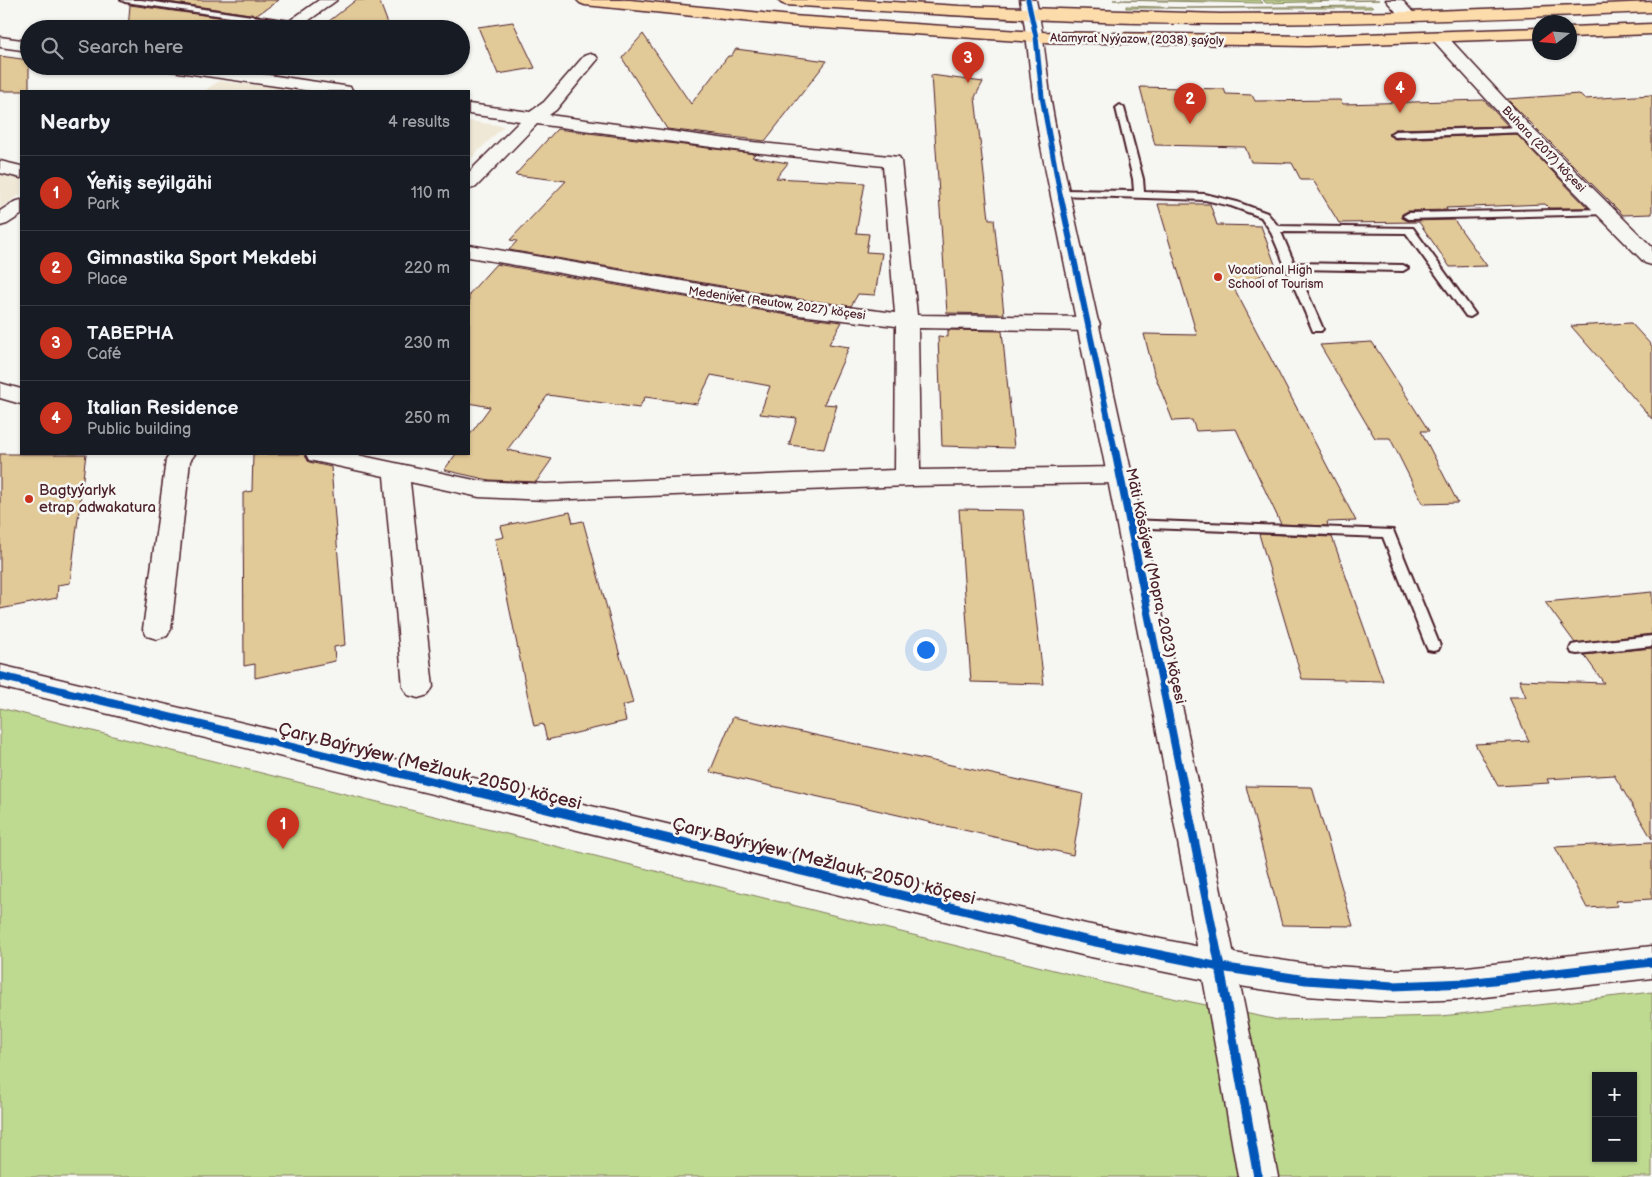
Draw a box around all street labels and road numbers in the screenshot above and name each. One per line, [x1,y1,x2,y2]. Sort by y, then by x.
street label: Atamyrat Nyýazow (2038) şaýoly [1050,30,1225,49]
street label: Buhara (2017) köçesi [1499,103,1589,196]
street label: Medeniýet (Reutow, 2027) köçesi [687,284,867,323]
street label: Mäti Kösäýew (Mopra, 2023) köçesi [1121,466,1190,706]
street label: Çary Baýryýew (Mežlauk, 2050) köçesi [276,719,584,814]
street label: Çary Baýryýew (Mežlauk, 2050) köçesi [670,814,978,909]

